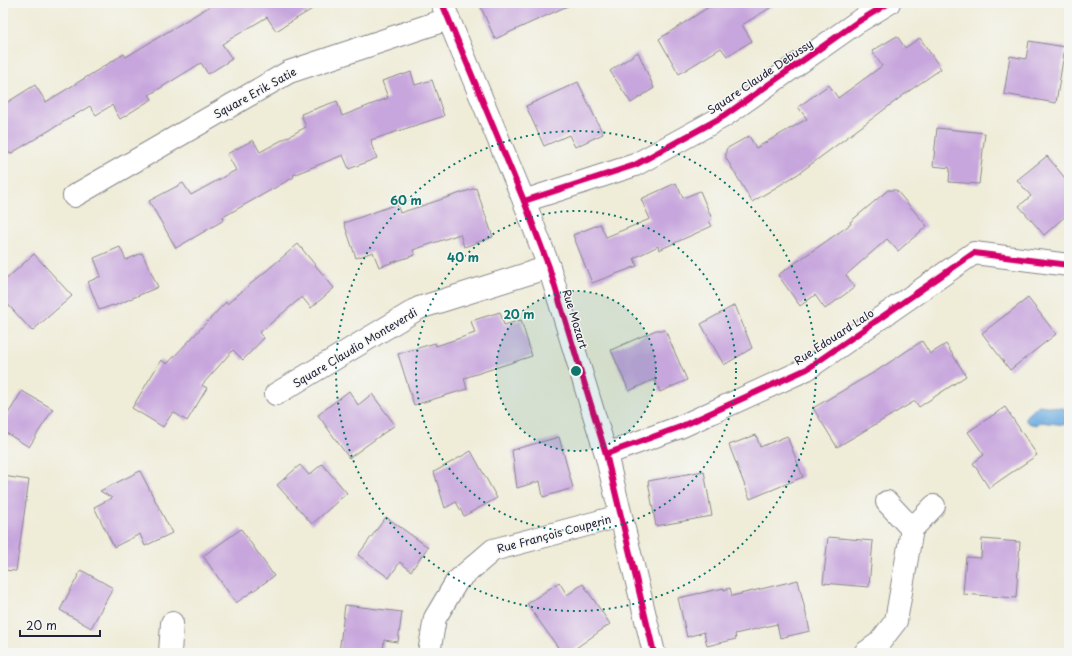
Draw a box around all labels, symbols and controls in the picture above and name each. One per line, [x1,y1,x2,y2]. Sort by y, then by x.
street label: Square Claude Debussy [703,35,816,118]
street label: Square Erik Satie [210,63,299,122]
text: 60 m [390,191,422,209]
text: 40 m [447,248,479,266]
street label: Rue Mozart [558,287,593,351]
street label: Square Claudio Monteverdi [289,304,420,392]
street label: Rue Edouard Lalo [790,304,877,369]
text: 20 m [503,305,535,323]
centre of rings [569,364,583,378]
street label: Rue François Couperin [495,510,613,557]
scale bar [20,612,100,638]
text: 20 m [26,616,57,634]

